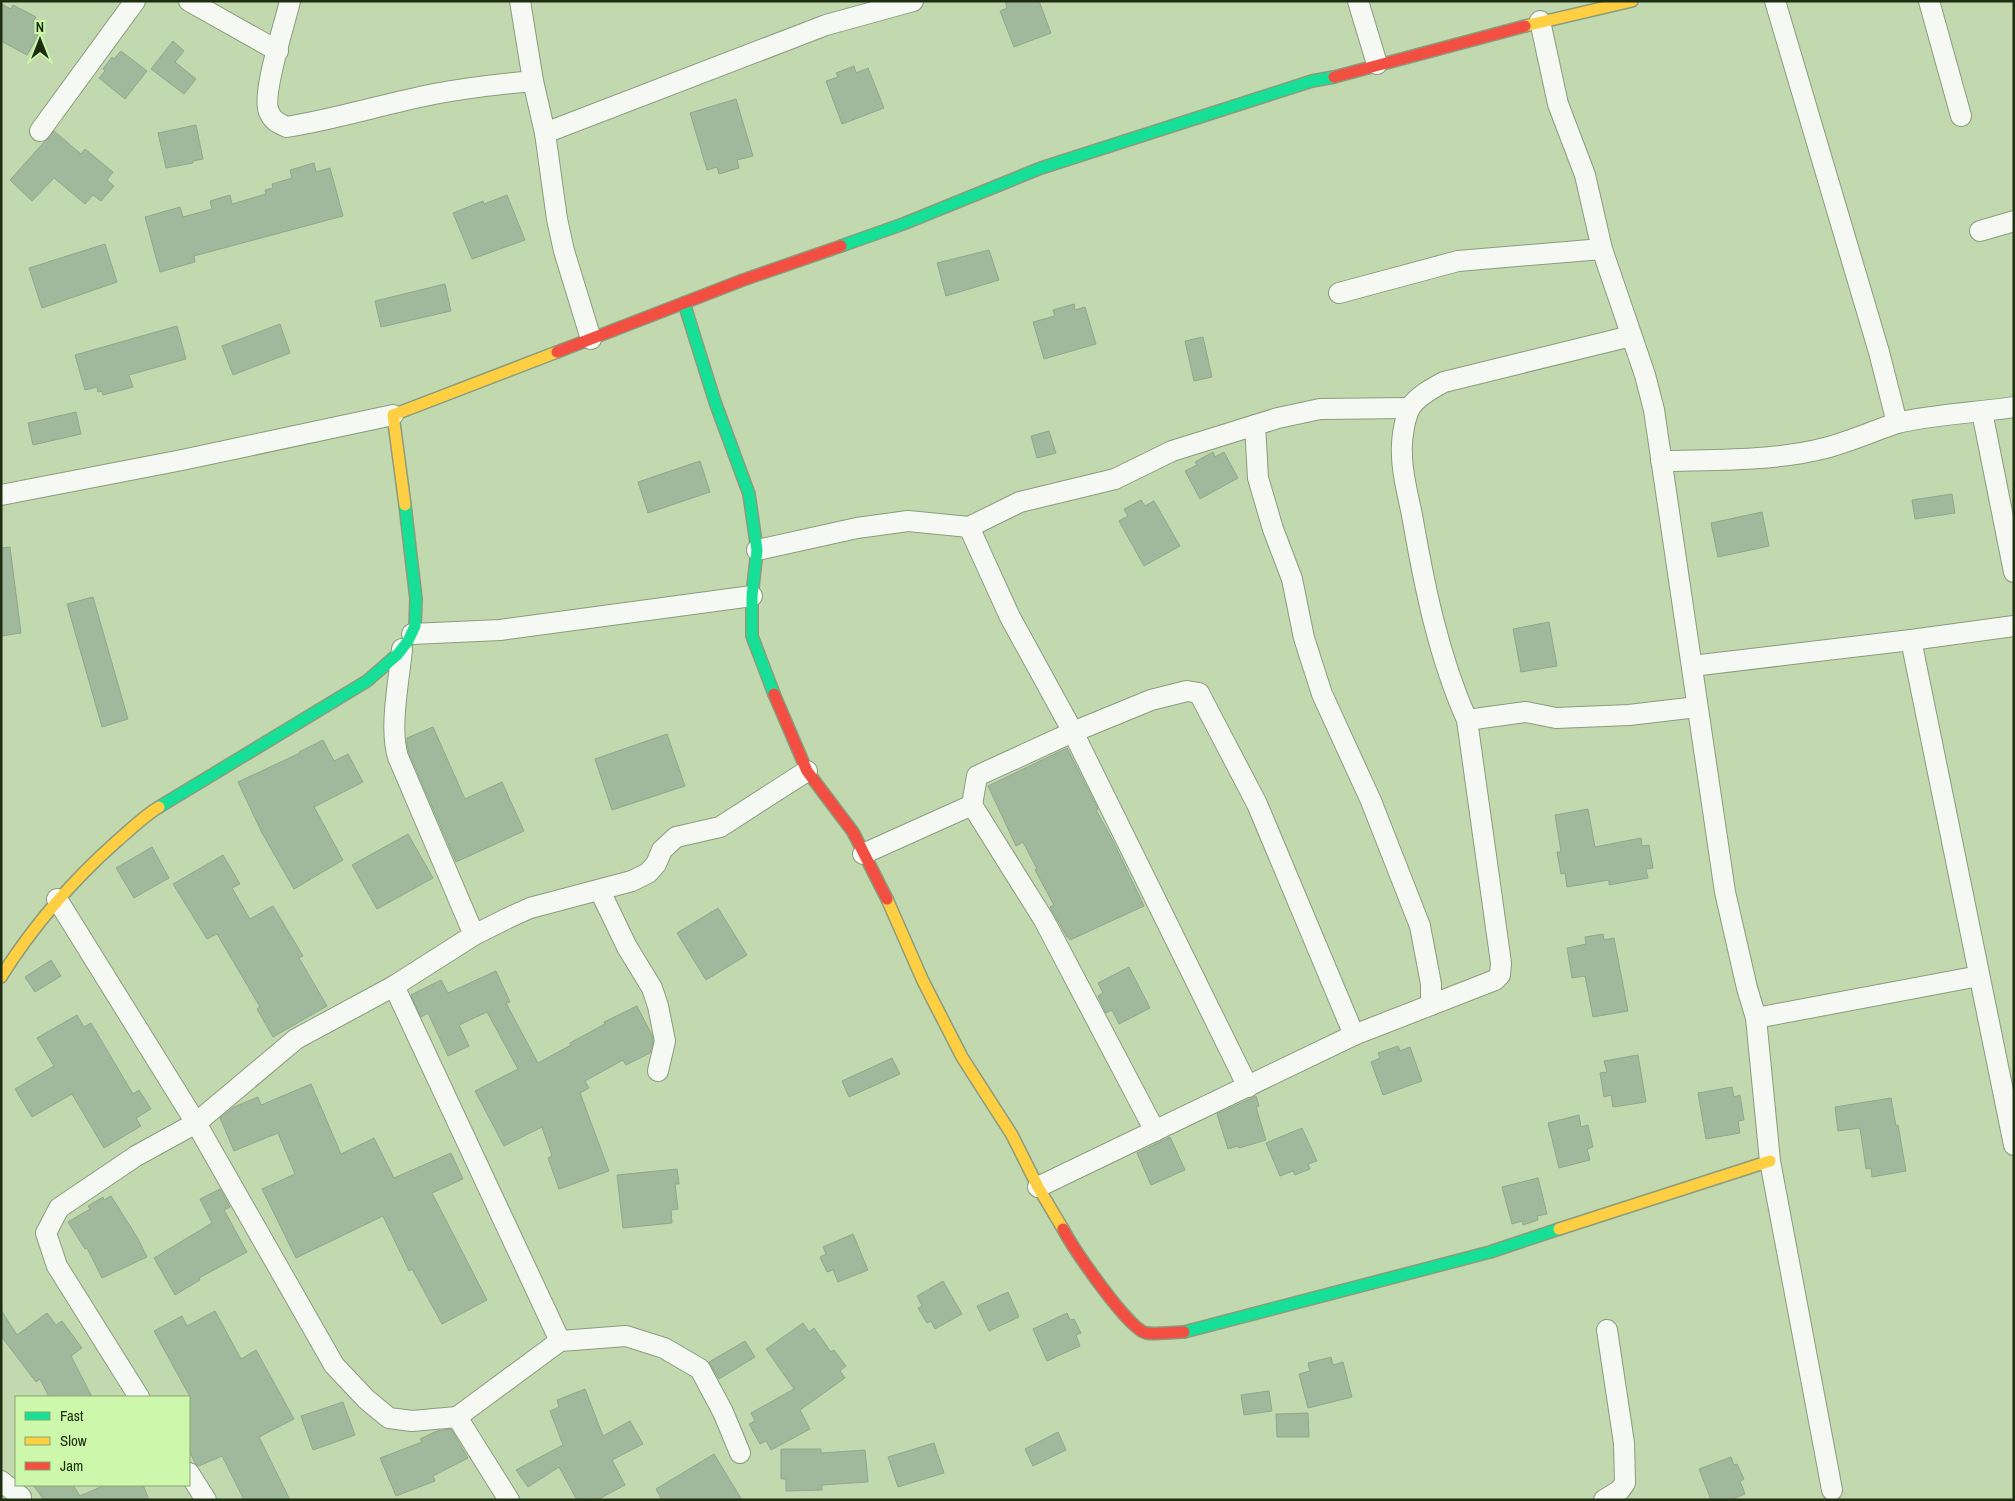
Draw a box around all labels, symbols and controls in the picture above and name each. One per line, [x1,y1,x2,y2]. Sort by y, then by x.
north arrow [15,15,65,65]
text: N [36,18,44,36]
legend [15,1396,190,1486]
text: Fast [60,1405,84,1426]
text: Slow [60,1430,87,1451]
text: Jam [60,1455,83,1476]

